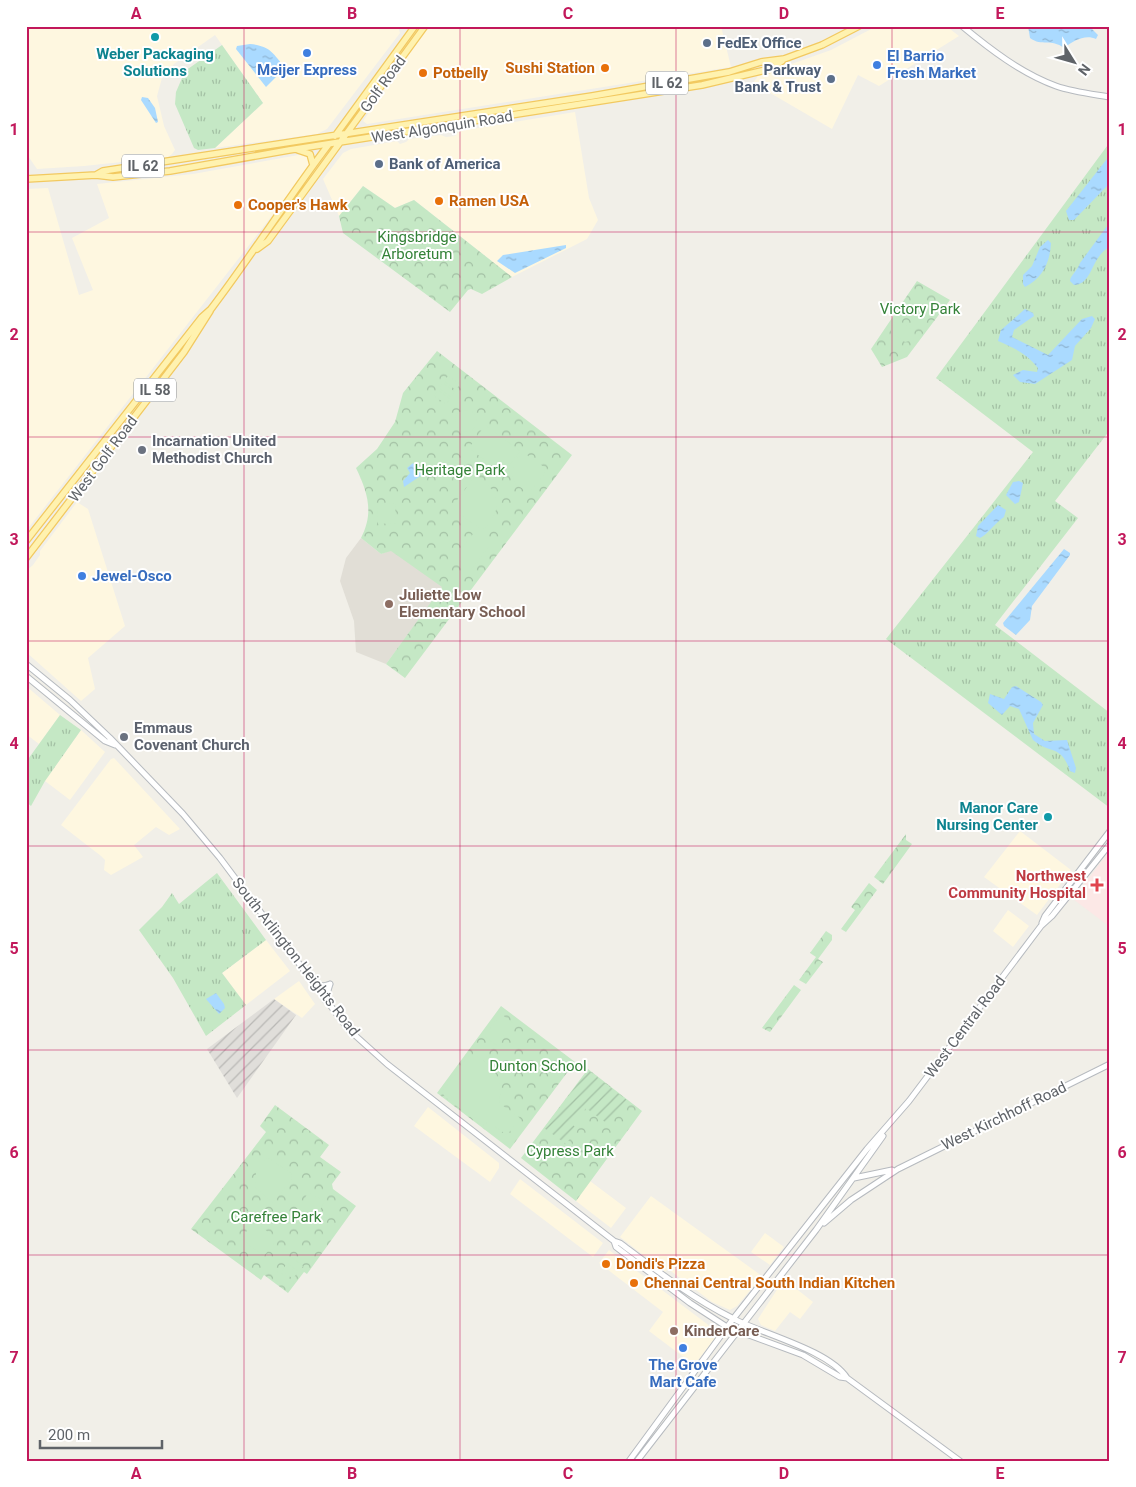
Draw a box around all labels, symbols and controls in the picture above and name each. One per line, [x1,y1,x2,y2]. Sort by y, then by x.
text: A [131,4,142,23]
text: B [347,4,357,23]
text: C [563,4,573,23]
text: D [779,4,789,23]
text: E [996,4,1005,23]
marker: Weber Packaging Solutions [149,31,161,43]
place label: FedEx Office [717,34,802,52]
marker: FedEx Office [701,37,713,49]
north arrow [1048,38,1098,88]
place label: Weber Packaging Solutions [96,45,214,80]
marker: Meijer Express [301,47,313,59]
place label: El Barrio Fresh Market [887,47,976,82]
street label: Golf Road [356,52,410,116]
place label: Sushi Station [505,59,595,77]
marker: El Barrio Fresh Market [871,59,883,71]
place label: Meijer Express [257,61,357,79]
place label: Parkway Bank & Trust [735,61,821,96]
text: N [1075,61,1094,79]
marker: Sushi Station [599,62,611,74]
place label: Potbelly [433,64,489,82]
marker: Potbelly [417,67,429,79]
road number: IL 62 [646,72,688,95]
marker: Parkway Bank & Trust [825,73,837,85]
street label: West Algonquin Road [370,107,514,147]
text: 1 [9,120,19,139]
text: 1 [1117,120,1127,139]
road number: IL 62 [122,154,164,178]
place label: Bank of America [389,155,501,173]
marker: Bank of America [373,158,385,170]
place label: Ramen USA [449,192,530,210]
marker: Ramen USA [433,195,445,207]
place label: Cooper's Hawk [248,196,349,214]
marker: Cooper's Hawk [232,199,244,211]
park label: Kingsbridge Arboretum [377,228,457,263]
park label: Victory Park [880,300,961,318]
text: 2 [9,325,19,344]
text: 2 [1117,325,1127,344]
road number: IL 58 [134,378,176,402]
street label: West Golf Road [65,412,141,506]
place label: Incarnation United Methodist Church [152,432,276,467]
marker: Incarnation United Methodist Church [136,444,148,456]
park label: Heritage Park [415,461,506,479]
text: 3 [9,530,19,549]
text: 3 [1117,530,1127,549]
place label: Jewel-Osco [92,567,172,585]
marker: Jewel-Osco [76,570,88,582]
place label: Juliette Low Elementary School [399,586,525,621]
marker: Juliette Low Elementary School [383,598,395,610]
place label: Emmaus Covenant Church [134,719,250,754]
marker: Emmaus Covenant Church [118,731,130,743]
text: 4 [9,734,19,753]
text: 4 [1117,734,1127,753]
place label: Manor Care Nursing Center [936,799,1038,834]
marker: Manor Care Nursing Center [1042,811,1054,823]
place label: Northwest Community Hospital [948,867,1086,902]
street label: South Arlington Heights Road [228,874,364,1040]
marker: Northwest Community Hospital [1090,878,1104,892]
text: 5 [9,939,19,958]
text: 5 [1117,939,1127,958]
street label: West Central Road [921,972,1009,1082]
park label: Dunton School [489,1057,587,1075]
street label: West Kirchhoff Road [939,1078,1069,1154]
park label: Cypress Park [526,1142,614,1160]
text: 6 [9,1143,19,1162]
text: 6 [1117,1143,1127,1162]
park label: Carefree Park [231,1208,322,1226]
place label: Dondi's Pizza [616,1255,705,1273]
marker: Dondi's Pizza [600,1258,612,1270]
place label: Chennai Central South Indian Kitchen [644,1274,895,1292]
marker: Chennai Central South Indian Kitchen [628,1277,640,1289]
place label: KinderCare [684,1322,759,1340]
marker: KinderCare [668,1325,680,1337]
marker: The Grove Mart Cafe [677,1342,689,1354]
text: 7 [9,1348,19,1367]
text: 7 [1117,1348,1127,1367]
place label: The Grove Mart Cafe [649,1356,717,1391]
scale bar [40,1417,162,1449]
text: 200 m [48,1426,90,1444]
text: A [131,1464,142,1483]
text: B [347,1464,357,1483]
text: C [563,1464,573,1483]
text: D [779,1464,789,1483]
text: E [996,1464,1005,1483]

